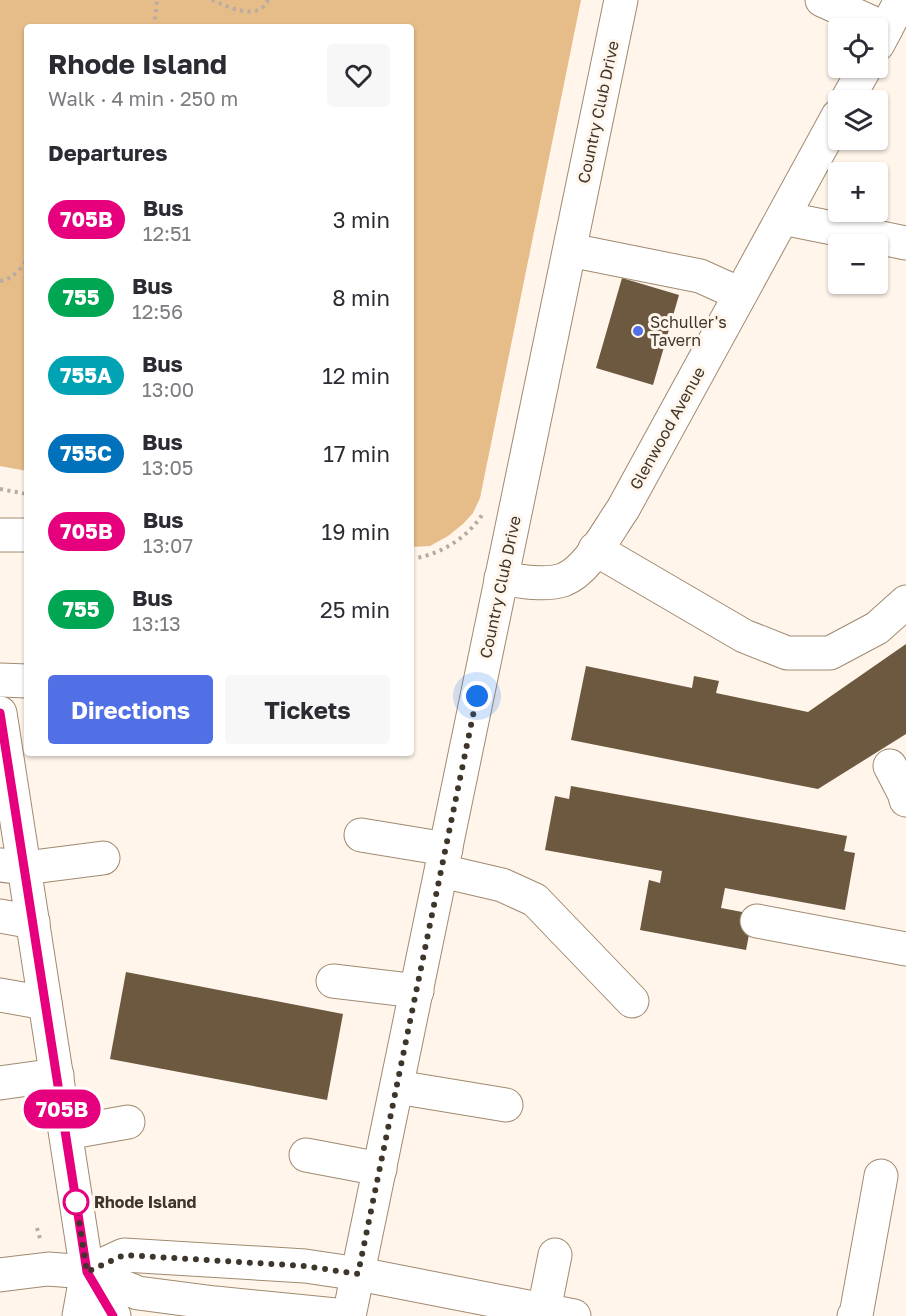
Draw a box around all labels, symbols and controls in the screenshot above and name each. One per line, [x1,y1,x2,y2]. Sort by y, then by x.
map controls [828,18,888,294]
button: locate [828,18,888,78]
street label: Country Club Drive [573,39,623,185]
button: heart [327,44,390,107]
text: Rhode Island [48,47,227,80]
text: Walk · 4 min · 250 m [48,86,238,110]
button: layers [828,90,888,150]
text: Departures [48,139,167,166]
button: + [828,162,888,222]
text: Bus [143,194,184,221]
text: 705B [60,206,113,232]
text: 3 min [333,206,390,233]
text: 12:51 [143,221,191,245]
button: − [828,234,888,294]
text: Bus [132,272,173,299]
text: 755 [62,284,100,310]
text: 8 min [332,284,390,311]
text: 12:56 [132,299,183,323]
place label: Schuller's Tavern [650,312,727,350]
marker: Schuller's Tavern [631,324,645,338]
text: Bus [142,350,183,377]
text: 755A [60,362,112,388]
text: 12 min [322,362,390,389]
street label: Glenwood Avenue [625,363,709,493]
text: 13:00 [142,377,194,401]
text: Bus [142,428,183,455]
text: 755C [60,440,112,466]
text: 17 min [323,440,390,467]
text: 13:05 [142,455,193,479]
text: Bus [143,506,184,533]
street label: Country Club Drive [475,514,525,660]
text: 705B [60,518,113,544]
text: 19 min [322,518,390,545]
text: 13:07 [143,533,193,557]
text: Bus [132,584,173,611]
text: 755 [62,596,100,622]
text: 25 min [320,596,390,623]
text: 13:13 [132,611,181,635]
button: Directions [48,675,213,744]
button: Tickets [225,675,390,744]
your location [462,681,492,711]
line badge: 705B [20,1090,104,1128]
text: 705B [36,1096,88,1122]
marker: Rhode Island [63,1189,89,1215]
place label: Rhode Island [94,1192,196,1212]

